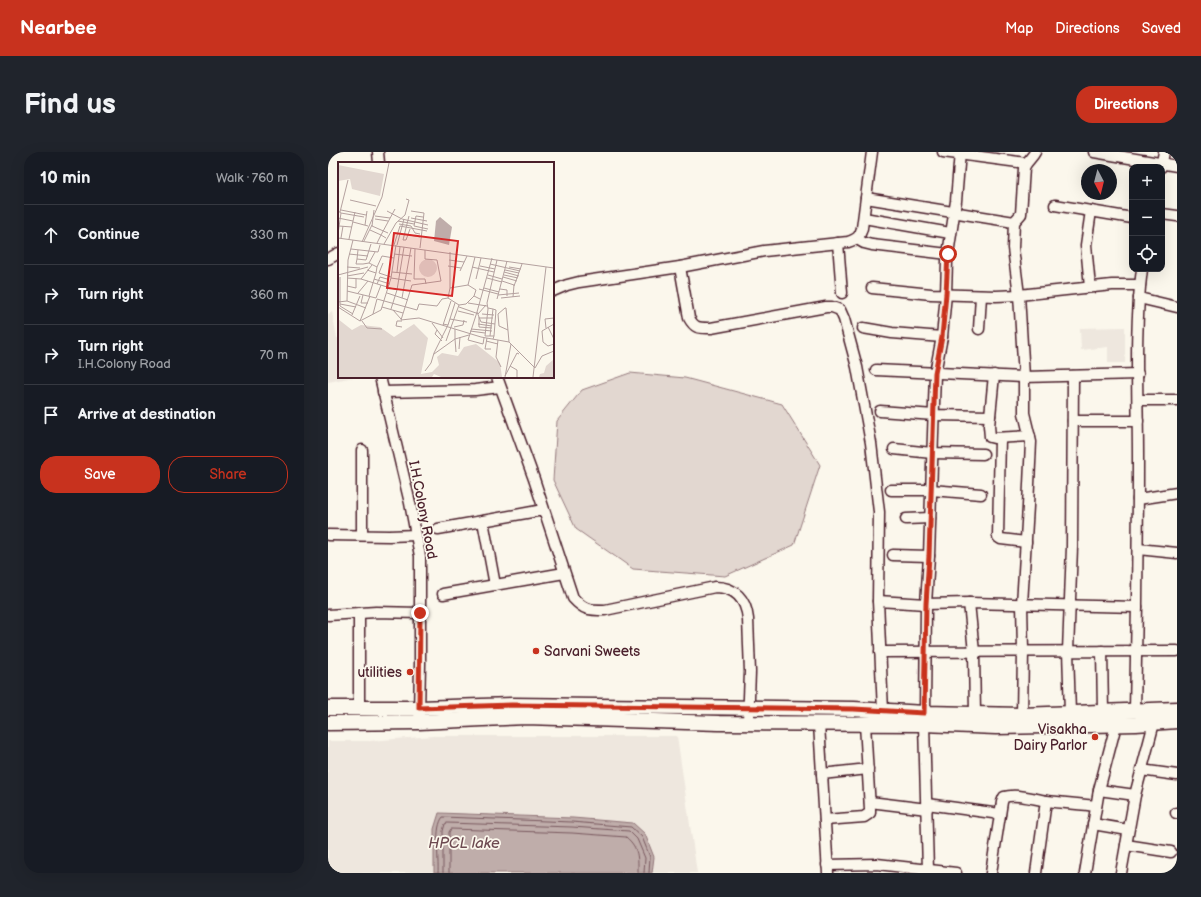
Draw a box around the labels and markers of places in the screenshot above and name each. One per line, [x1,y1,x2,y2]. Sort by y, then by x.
place label: Sarvani Sweets [544,643,640,660]
marker: Sarvani Sweets [531,646,541,656]
place label: utilities [357,664,402,681]
marker: utilities [405,667,415,677]
place label: Visakha Dairy Parlor [1014,721,1088,754]
marker: Visakha Dairy Parlor [1090,732,1100,742]

